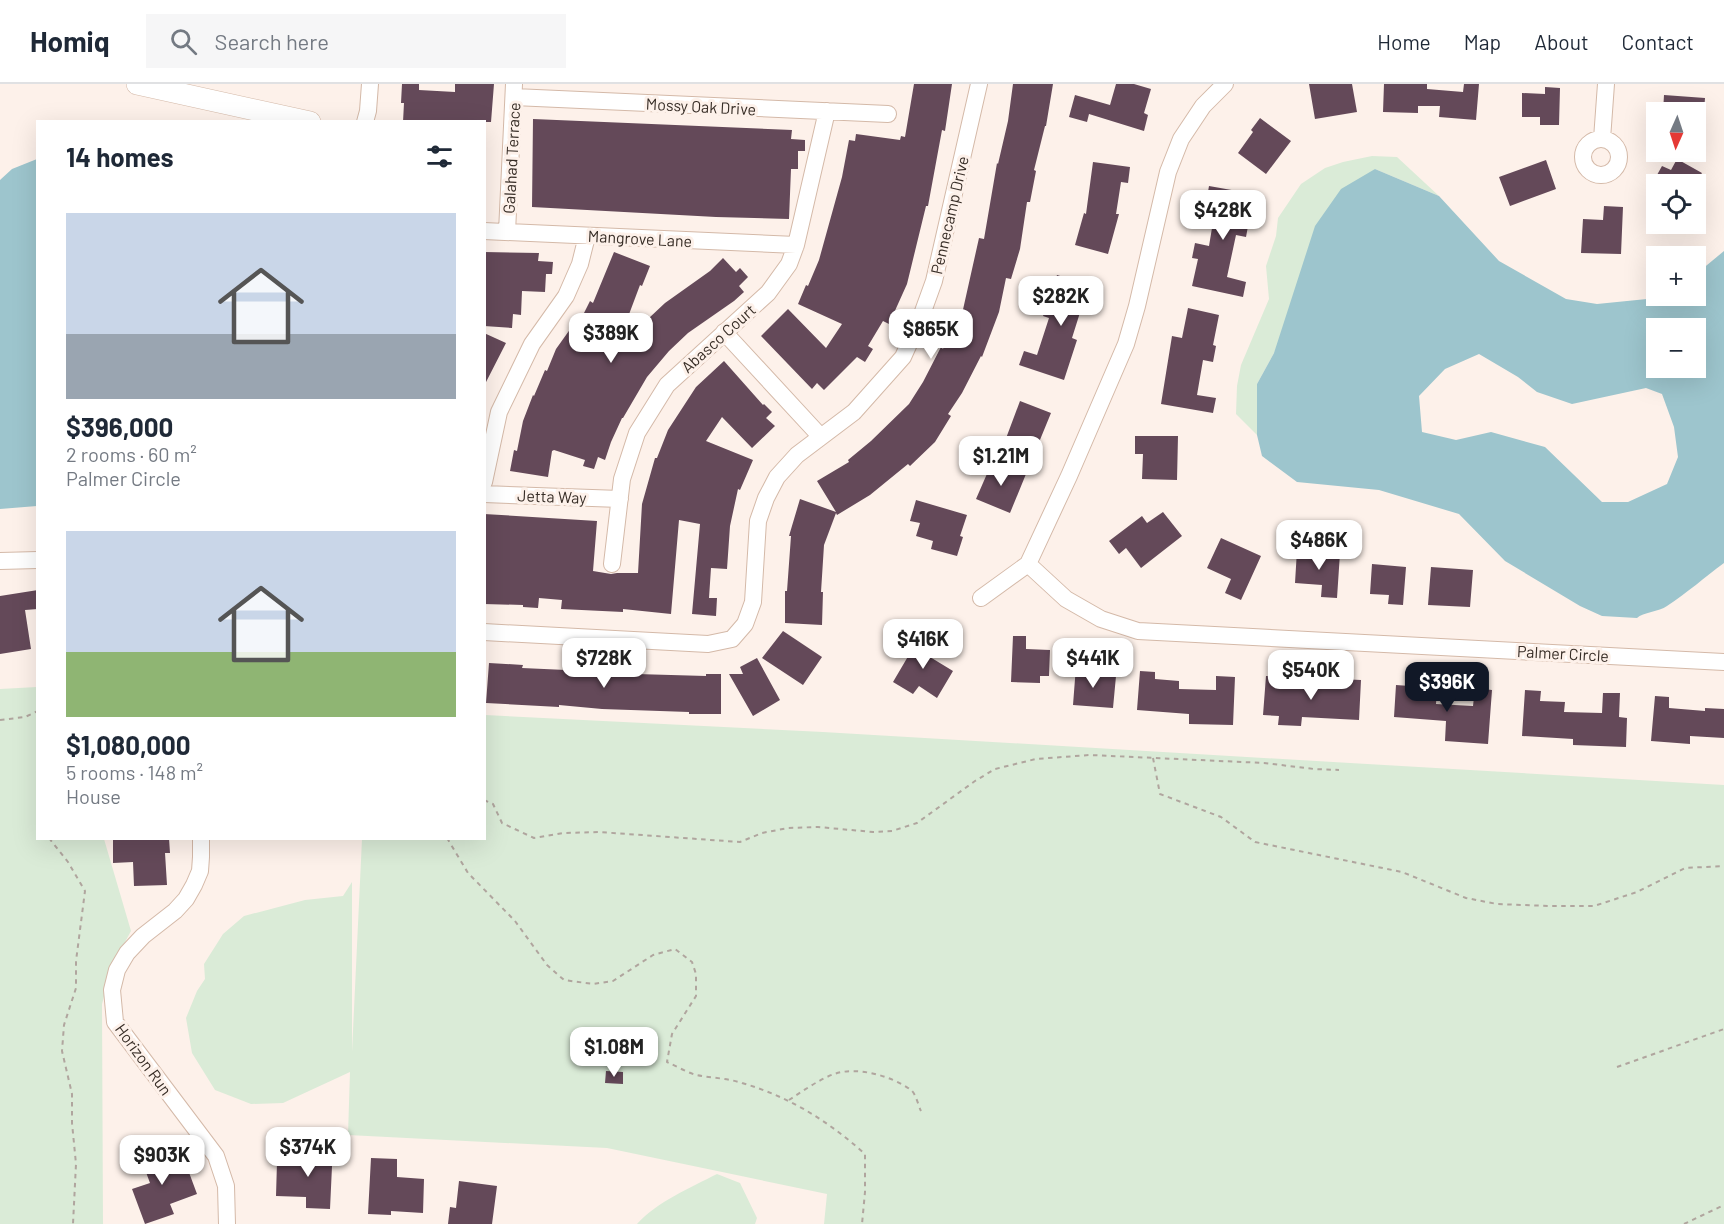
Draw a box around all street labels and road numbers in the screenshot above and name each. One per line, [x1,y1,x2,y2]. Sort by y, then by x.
street label: Mossy Oak Drive [645,94,757,118]
street label: Galahad Terrace [499,102,523,214]
street label: Pennecamp Drive [926,154,972,276]
street label: Mangrove Lane [587,226,693,250]
street label: Abasco Court [677,300,759,376]
street label: Jetta Way [517,485,588,507]
street label: Palmer Circle [1517,641,1609,665]
street label: Horizon Run [112,1020,176,1098]

